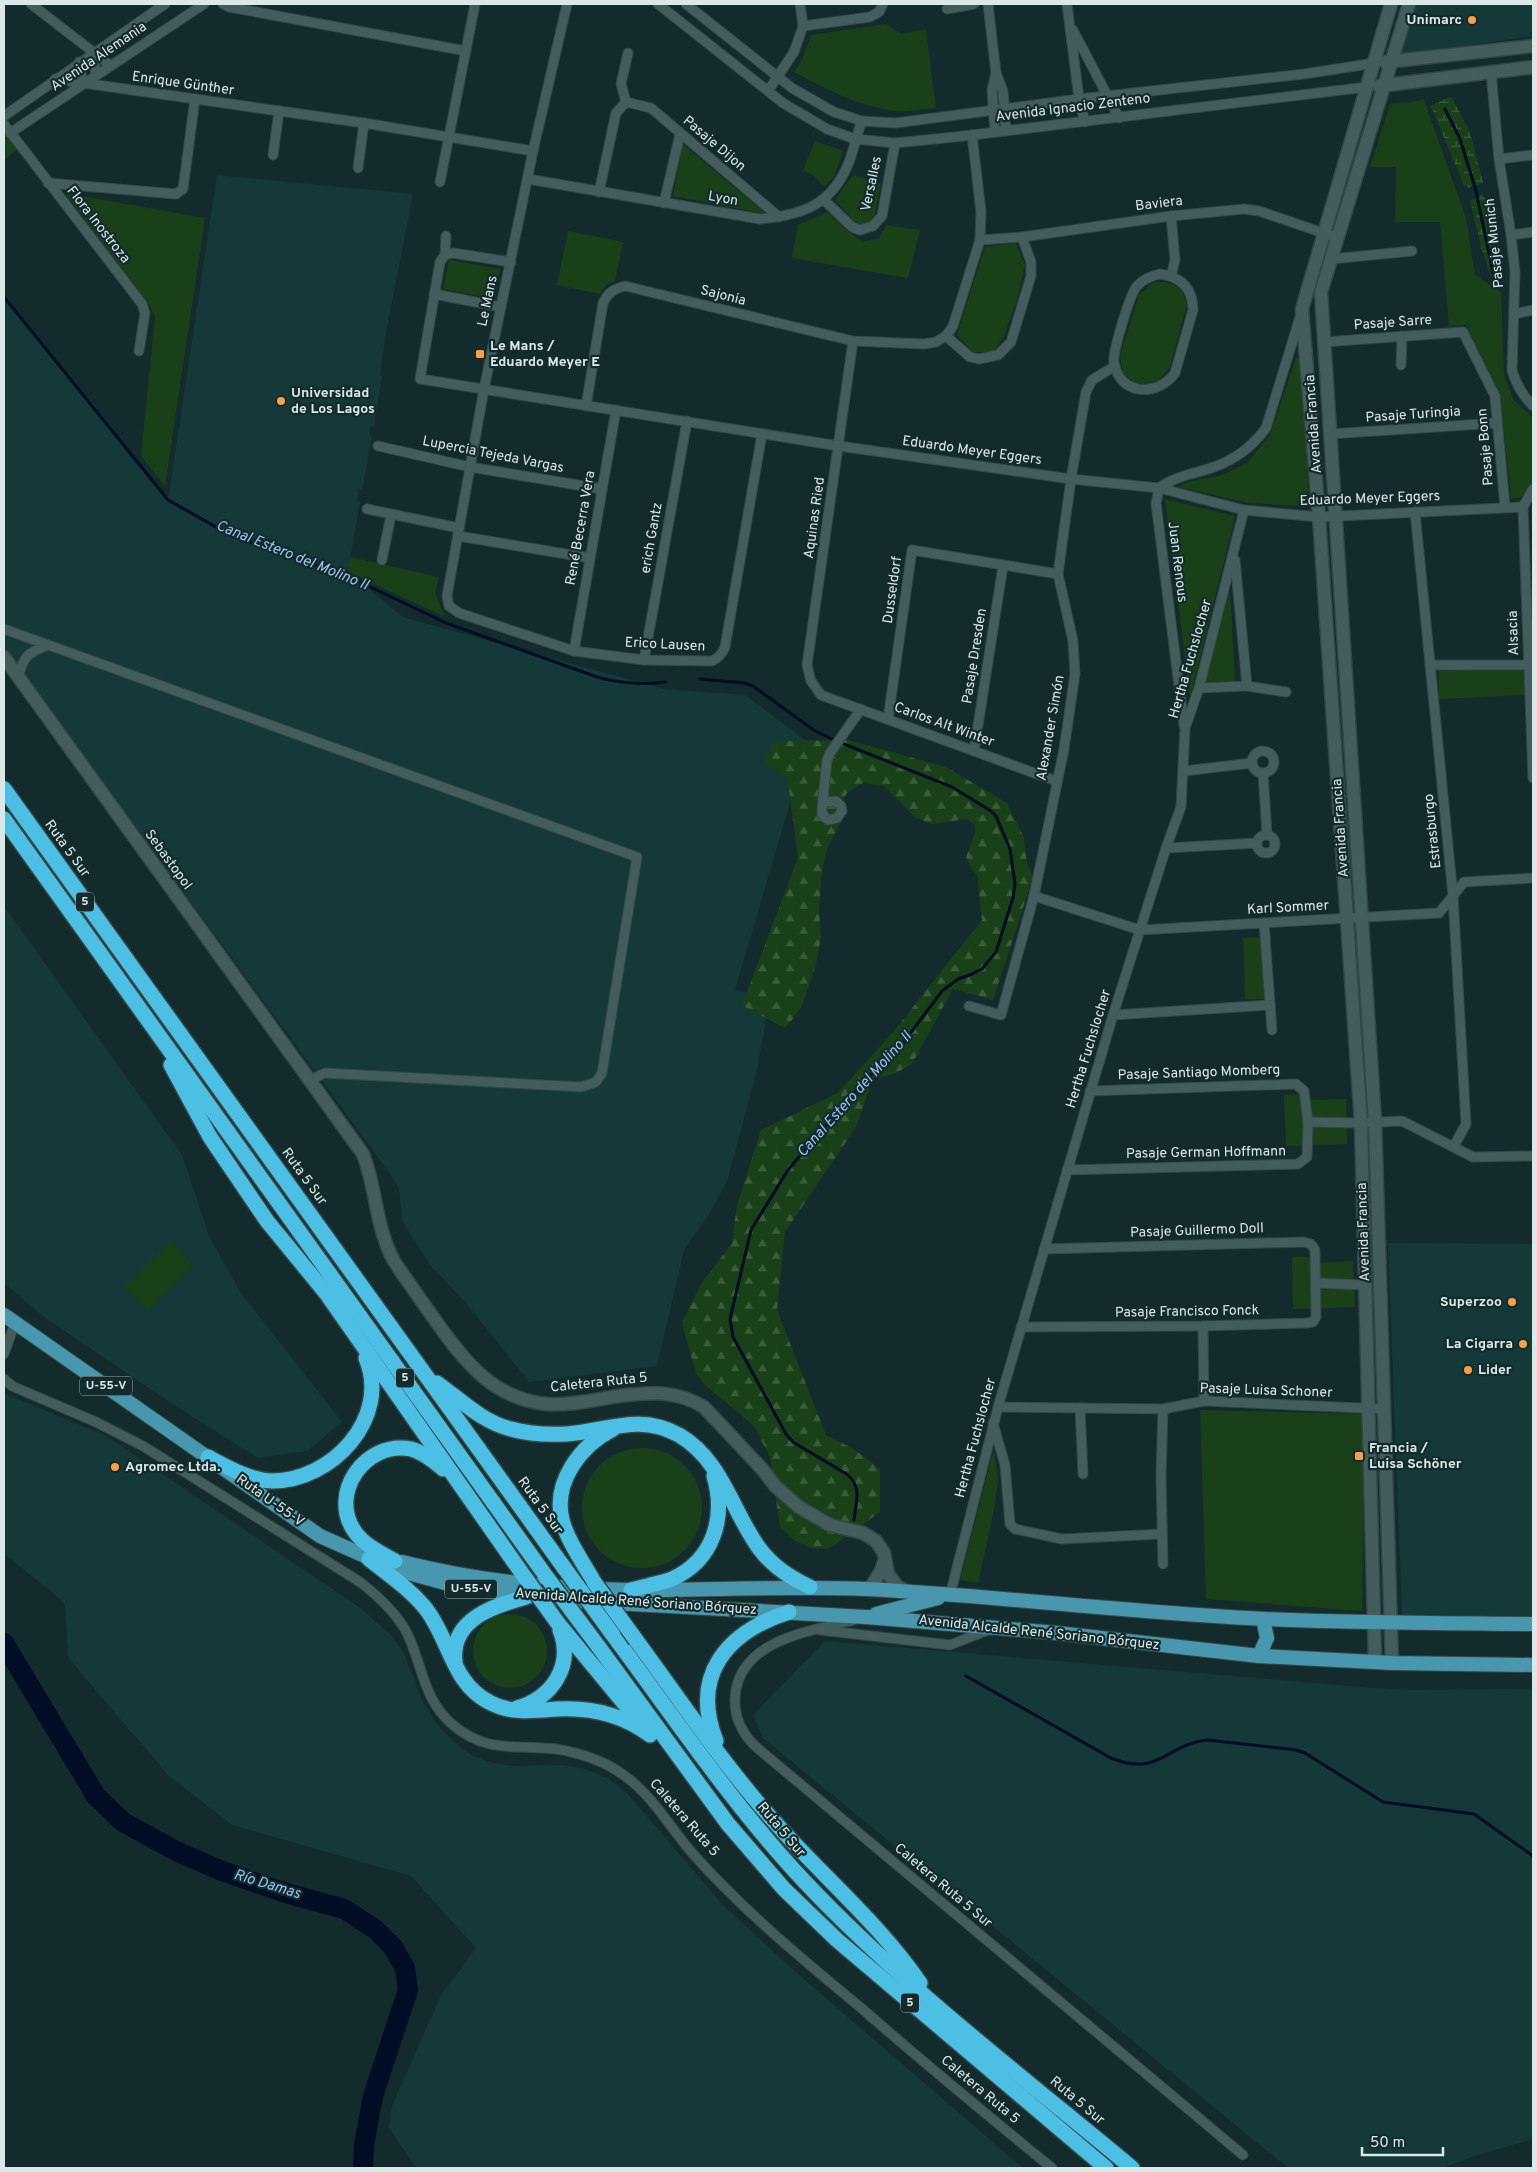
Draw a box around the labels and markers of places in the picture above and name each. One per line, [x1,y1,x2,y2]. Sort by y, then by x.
place label: Unimarc [1407,12,1462,29]
marker: Unimarc [1466,14,1478,26]
place label: Le Mans / Eduardo Meyer E [490,338,600,371]
marker: Le Mans / Eduardo Meyer E [474,348,486,360]
place label: Universidad de Los Lagos [291,385,375,418]
marker: Universidad de Los Lagos [275,395,287,407]
place label: Superzoo [1440,1294,1502,1311]
marker: Superzoo [1506,1296,1518,1308]
place label: La Cigarra [1446,1336,1513,1353]
marker: La Cigarra [1517,1338,1529,1350]
place label: Lider [1478,1362,1512,1379]
marker: Lider [1462,1364,1474,1376]
place label: Francia / Luisa Schöner [1369,1440,1462,1473]
marker: Francia / Luisa Schöner [1353,1450,1365,1462]
place label: Agromec Ltda. [125,1459,220,1476]
marker: Agromec Ltda. [109,1461,121,1473]

